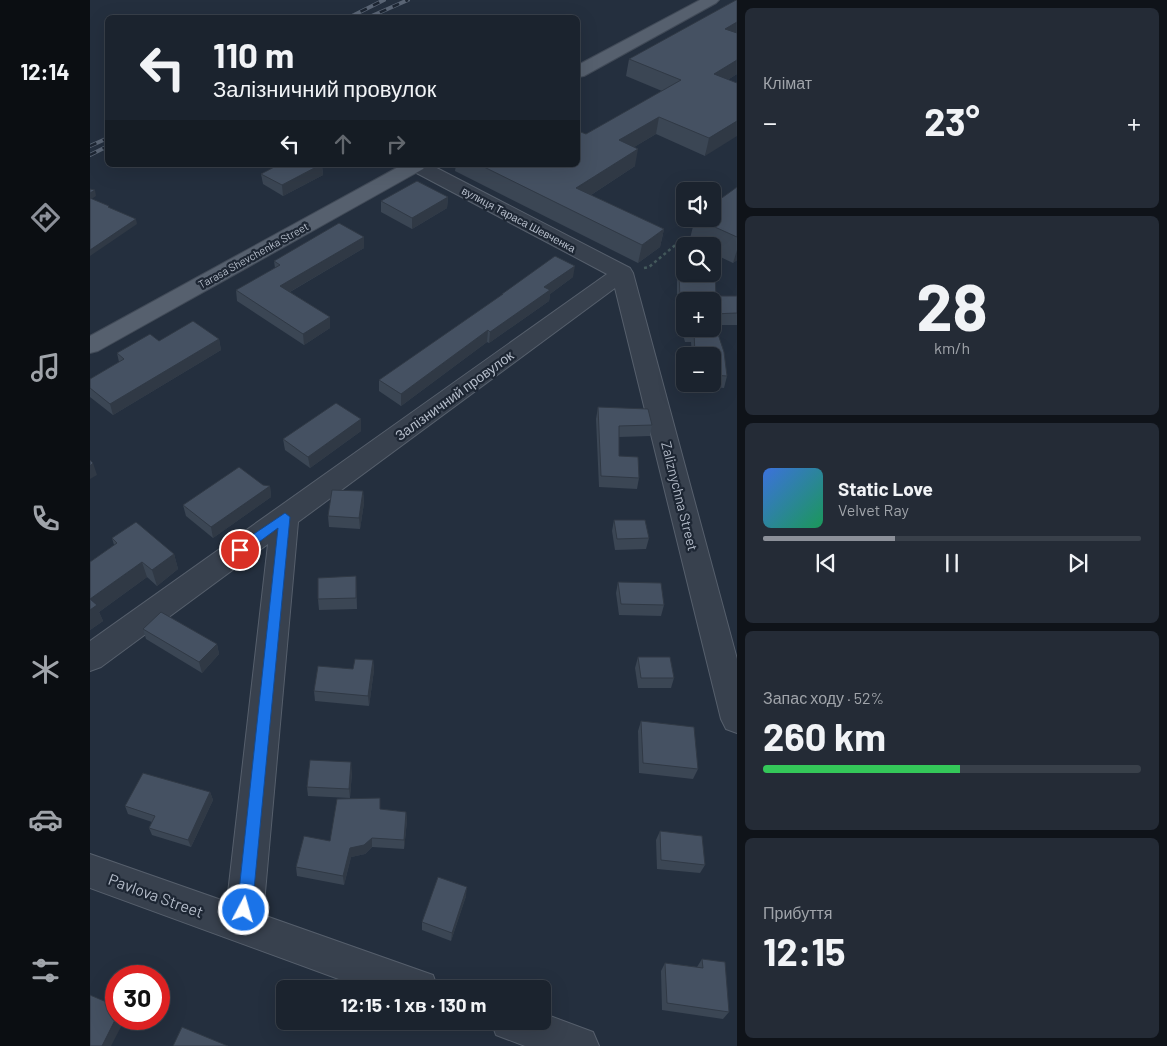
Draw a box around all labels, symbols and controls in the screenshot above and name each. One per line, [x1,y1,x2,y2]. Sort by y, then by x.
text: 110 m [213,33,294,75]
icon: left [130,35,195,100]
text: 12:14 [20,58,70,84]
text: Клімат [763,73,812,92]
text: Залізничний провулок [213,75,436,101]
text: 23° [924,98,980,144]
text: − [763,105,777,139]
text: + [1127,105,1141,139]
icon: left [276,130,304,158]
icon: ahead [329,130,357,158]
icon: right [382,130,410,158]
map controls [676,182,721,392]
button: sound [676,182,721,227]
street label: вулиця Тараса Шевченка [460,183,579,255]
icon: directions [28,200,63,235]
street label: Tarasa Shevchenka Street [196,219,310,291]
button: search [676,237,721,282]
text: 28 [916,266,988,344]
button: + [676,292,721,337]
text: km/h [934,338,970,357]
street label: Залізничний провулок [391,346,517,444]
button: − [676,347,721,392]
icon: music [28,350,63,385]
street label: Zaliznychna Street [658,440,702,552]
text: Static Love [838,477,933,500]
text: Velvet Ray [838,500,909,519]
icon: phone [28,501,63,536]
pin [219,529,261,571]
icon: arrive [226,536,254,564]
icon: previous [812,549,840,577]
icon: pause [938,549,966,577]
icon: next [1064,549,1092,577]
icon: climate [28,652,63,687]
text: Запас ходу · 52% [763,688,884,707]
text: 260 km [763,713,886,759]
icon: car [28,802,63,837]
street label: Pavlova Street [106,869,206,921]
position arrow [217,883,269,935]
text: Прибуття [763,903,832,922]
text: 12:15 [763,928,846,974]
icon: filters [28,953,63,988]
speed limit sign: 30 [105,965,170,1030]
text: 12:15 · 1 хв · 130 m [341,993,486,1016]

